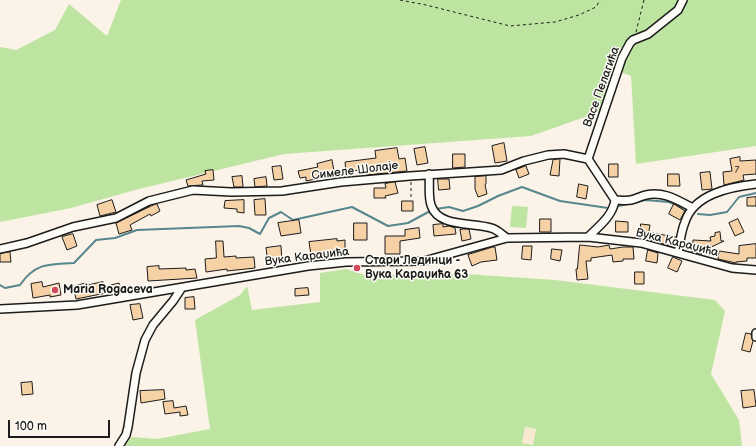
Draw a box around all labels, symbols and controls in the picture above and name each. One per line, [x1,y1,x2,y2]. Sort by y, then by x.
street label: Васе Пелагића [581,45,623,129]
street label: Симеле Шолаје [311,159,399,183]
house number: 7 [735,164,739,176]
street label: Вука Караџића [634,226,720,260]
street label: Вука Караџића [264,245,350,269]
place label: Стари Лединци - Вука Караџића 63 [365,254,468,282]
marker: Стари Лединци - Вука Караџића 63 [352,263,362,273]
place label: Maria Rogaceva [63,283,153,297]
marker: Maria Rogaceva [50,285,60,295]
scale bar [10,412,112,438]
text: 100 m [15,419,47,434]

